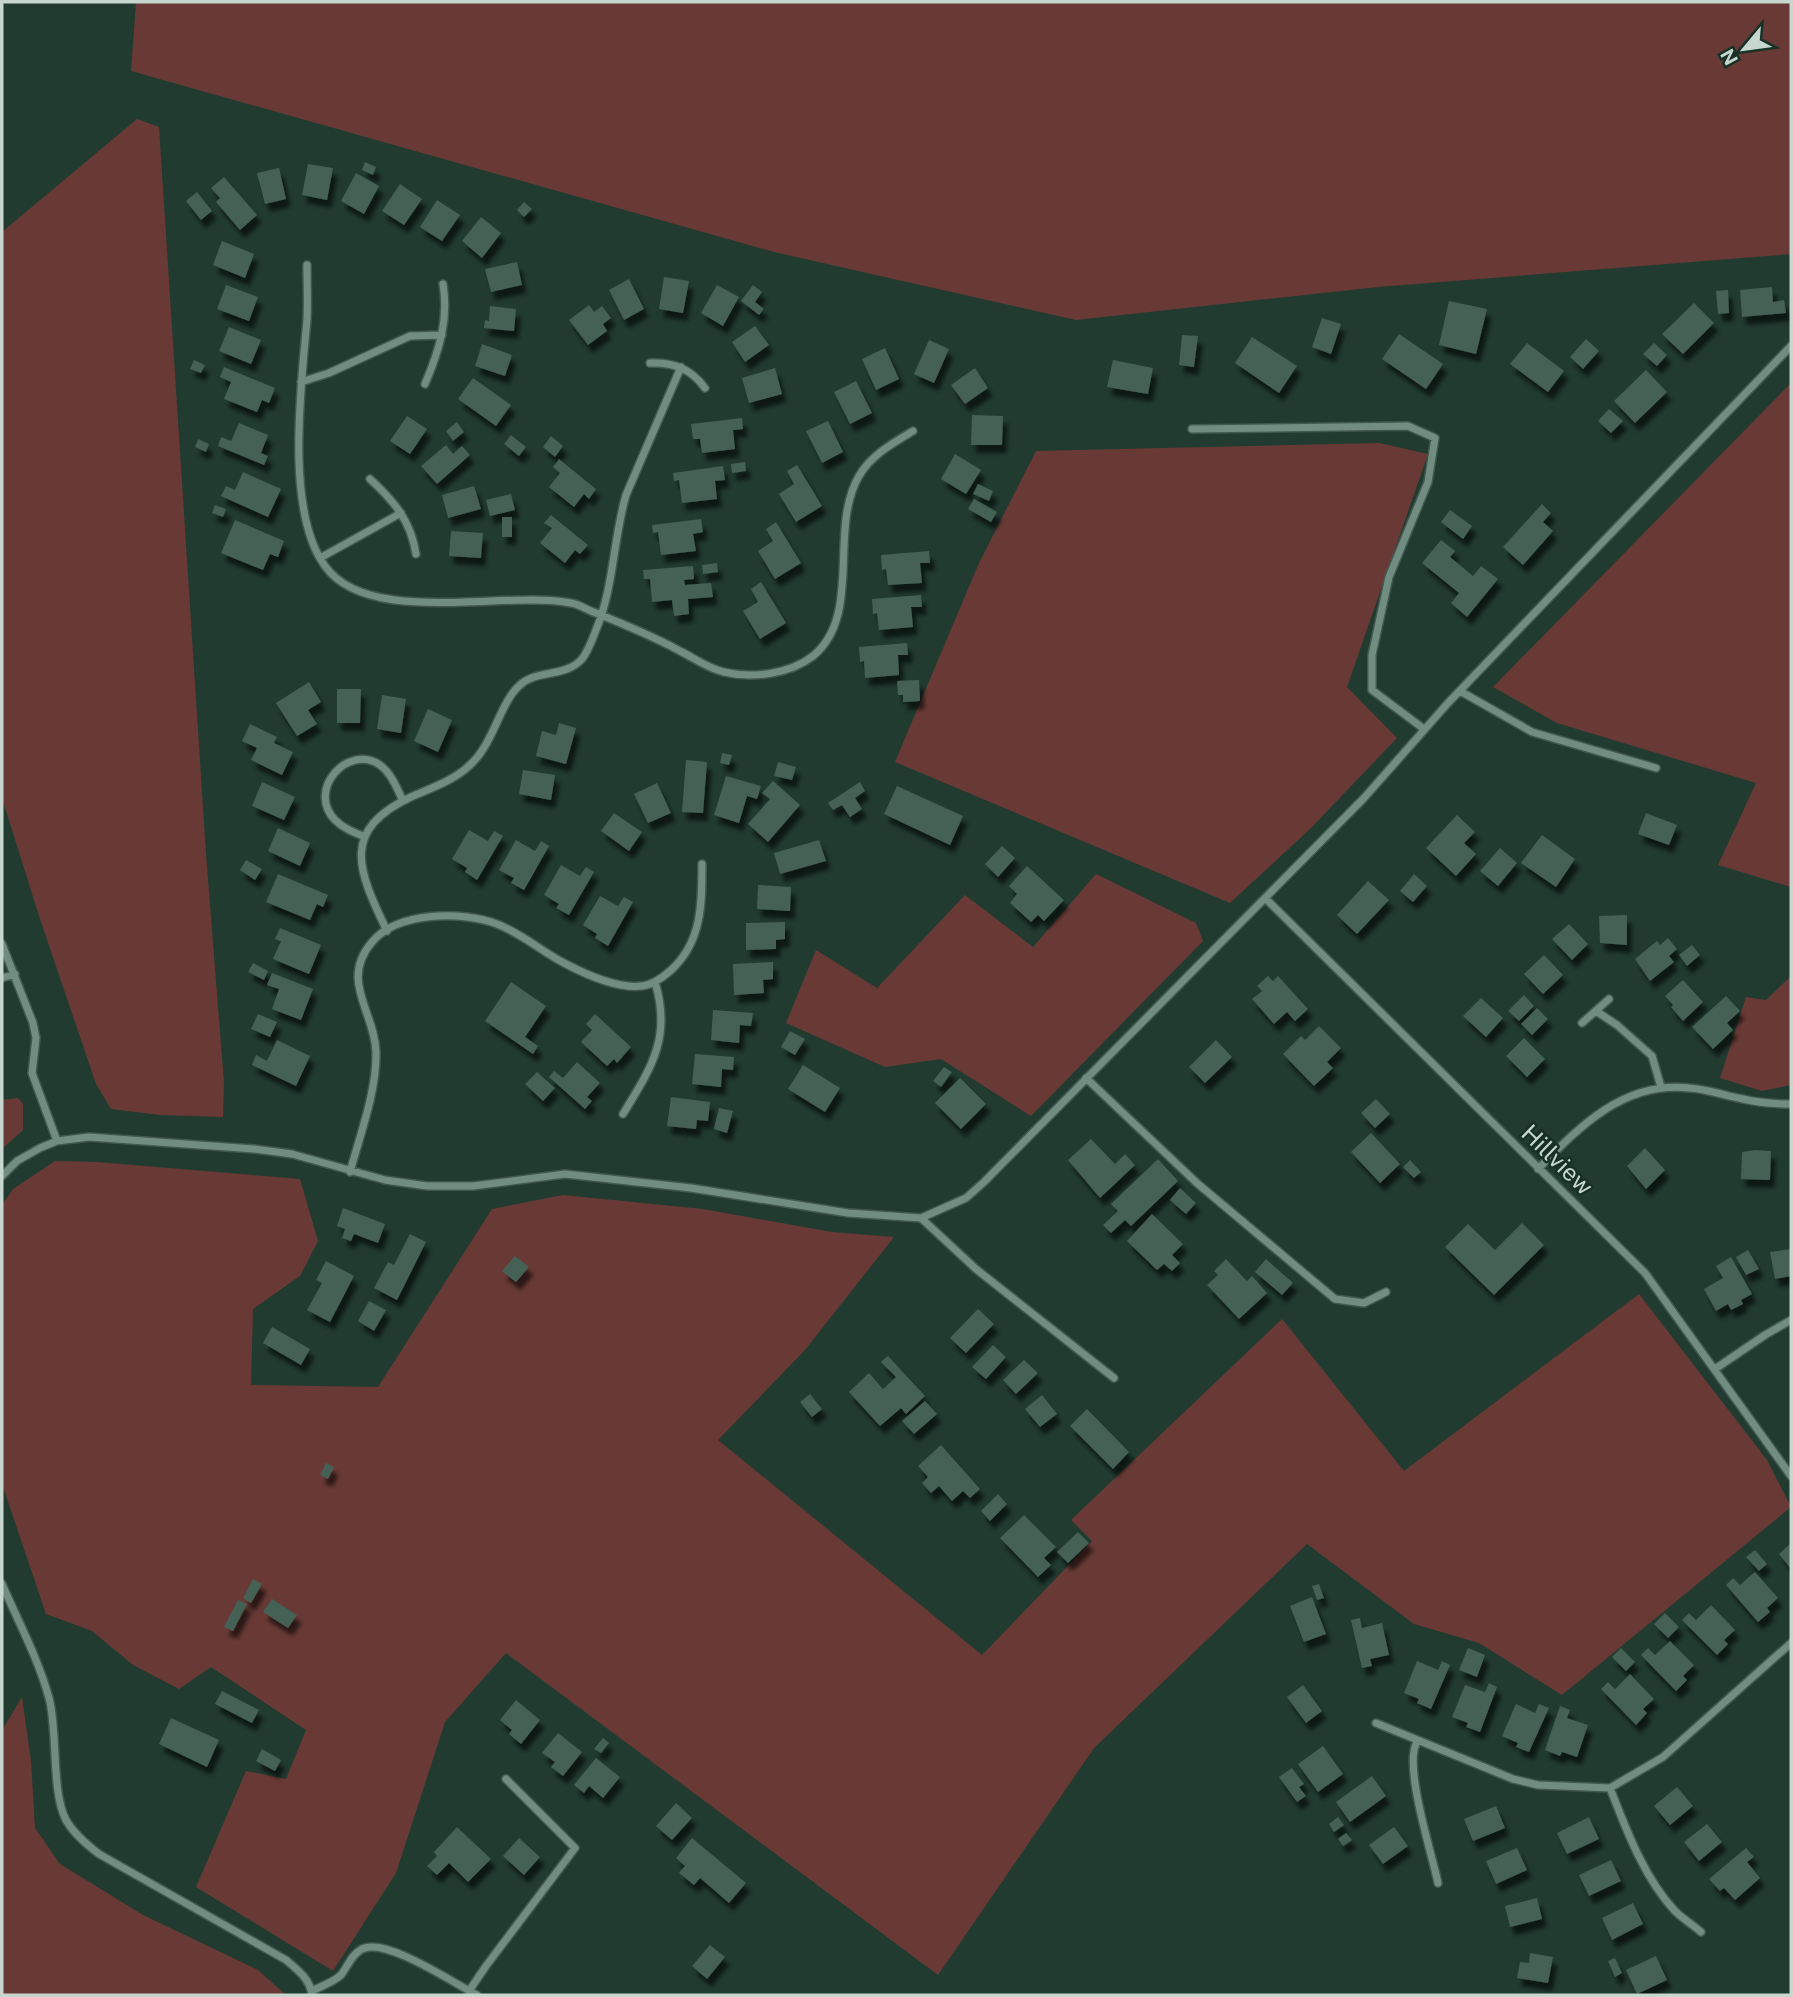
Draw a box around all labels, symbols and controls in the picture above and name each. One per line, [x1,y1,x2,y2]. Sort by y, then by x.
north arrow [1709,14,1779,84]
text: N [1716,45,1742,69]
street label: Hillview [1516,1119,1599,1200]

